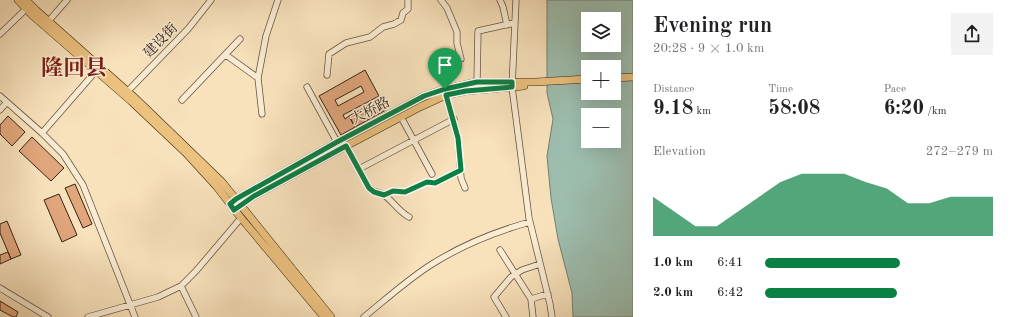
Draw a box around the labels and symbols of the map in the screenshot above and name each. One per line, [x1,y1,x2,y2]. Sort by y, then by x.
street label: 建设街 [140,20,180,61]
pin [428,48,462,89]
district label: 隆回县 [41,56,107,80]
street label: 大桥路 [348,94,392,127]

